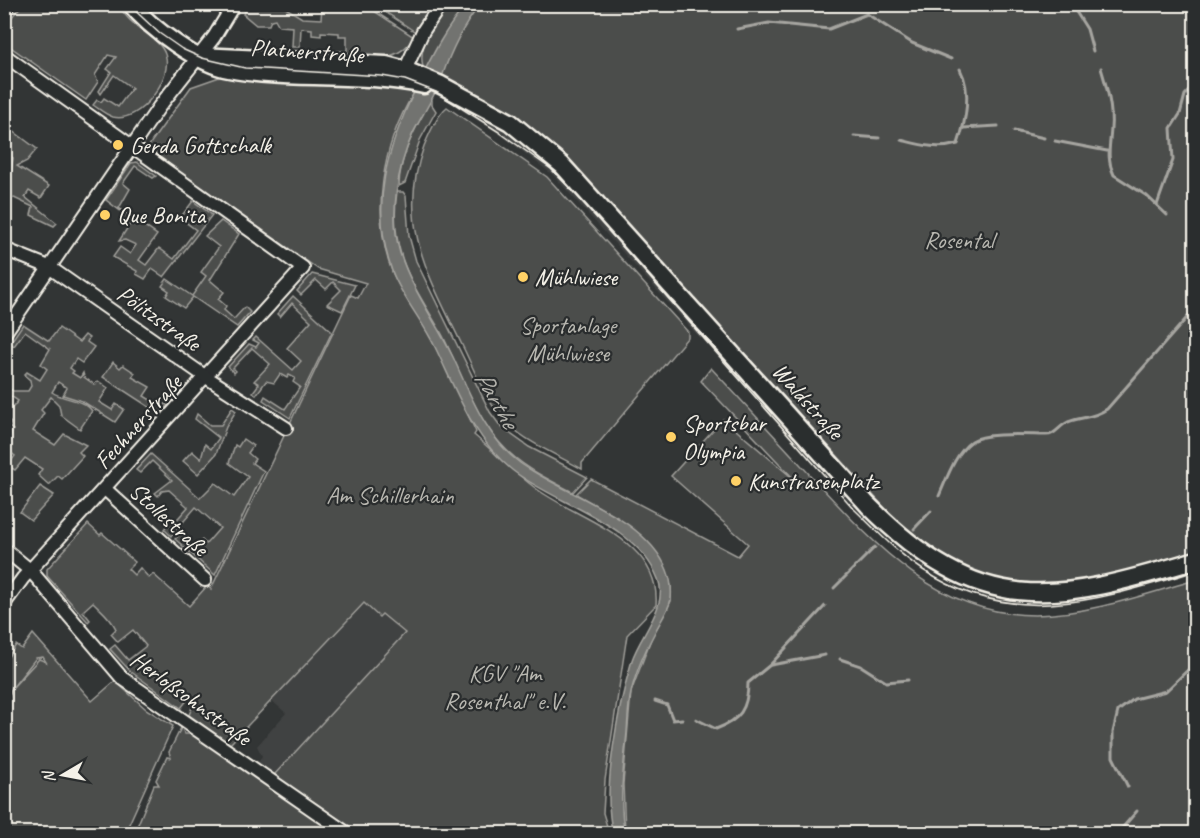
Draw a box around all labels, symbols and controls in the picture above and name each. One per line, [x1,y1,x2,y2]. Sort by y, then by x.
street label: Platnerstraße [250,32,367,70]
place label: Gerda Gottschalk [130,130,273,160]
marker: Gerda Gottschalk [111,138,125,152]
place label: Que Bonita [117,200,207,230]
marker: Que Bonita [98,208,112,222]
park label: Rosental [924,225,998,255]
place label: Mühlwiese [535,262,619,292]
marker: Mühlwiese [516,270,530,284]
street label: Pölitzstraße [111,278,208,359]
park label: Sportanlage Mühlwiese [520,310,618,368]
street label: Waldstraße [766,356,852,447]
water label: Parthe [467,365,528,437]
street label: Fechnerstraße [88,367,190,475]
place label: Sportsbar Olympia [683,408,768,466]
marker: Sportsbar Olympia [664,430,678,444]
place label: Kunstrasenplatz [748,466,881,496]
marker: Kunstrasenplatz [729,474,743,488]
street label: Stollestraße [123,476,217,564]
park label: Am Schillerhain [326,480,454,510]
street label: Herloßsohnstraße [125,644,259,753]
park label: KGV "Am Rosenthal" e.V. [444,658,566,716]
north arrow [33,745,93,805]
text: N [38,768,60,784]

